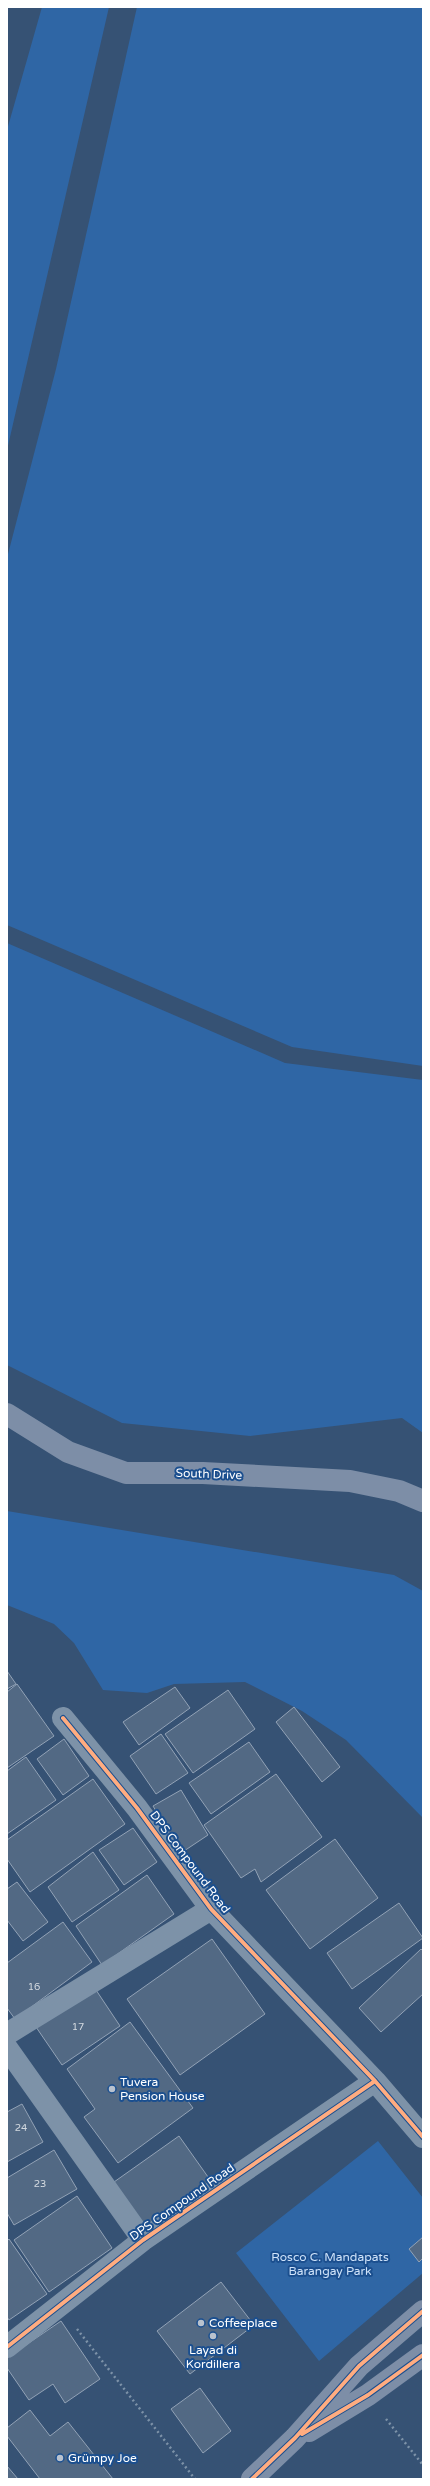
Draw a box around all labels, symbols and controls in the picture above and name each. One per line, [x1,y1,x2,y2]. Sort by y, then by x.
street label: South Drive [175,1466,243,1482]
street label: DPS Compound Road [147,1808,233,1916]
house number: 16 [28,1981,40,1993]
house number: 17 [72,2021,84,2033]
place label: Tuvera Pension House [120,2075,205,2103]
marker: Tuvera Pension House [107,2084,117,2094]
house number: 24 [15,2122,27,2134]
street label: DPS Compound Road [127,2161,237,2243]
house number: 23 [34,2178,46,2190]
park label: Rosco C. Mandapats Barangay Park [271,2250,389,2278]
place label: Coffeeplace [209,2316,278,2330]
marker: Coffeeplace [196,2318,206,2328]
marker: Layad di Kordillera [208,2331,218,2341]
place label: Layad di Kordillera [186,2343,240,2371]
place label: Grümpy Joe [68,2451,137,2465]
marker: Grümpy Joe [55,2453,65,2463]

